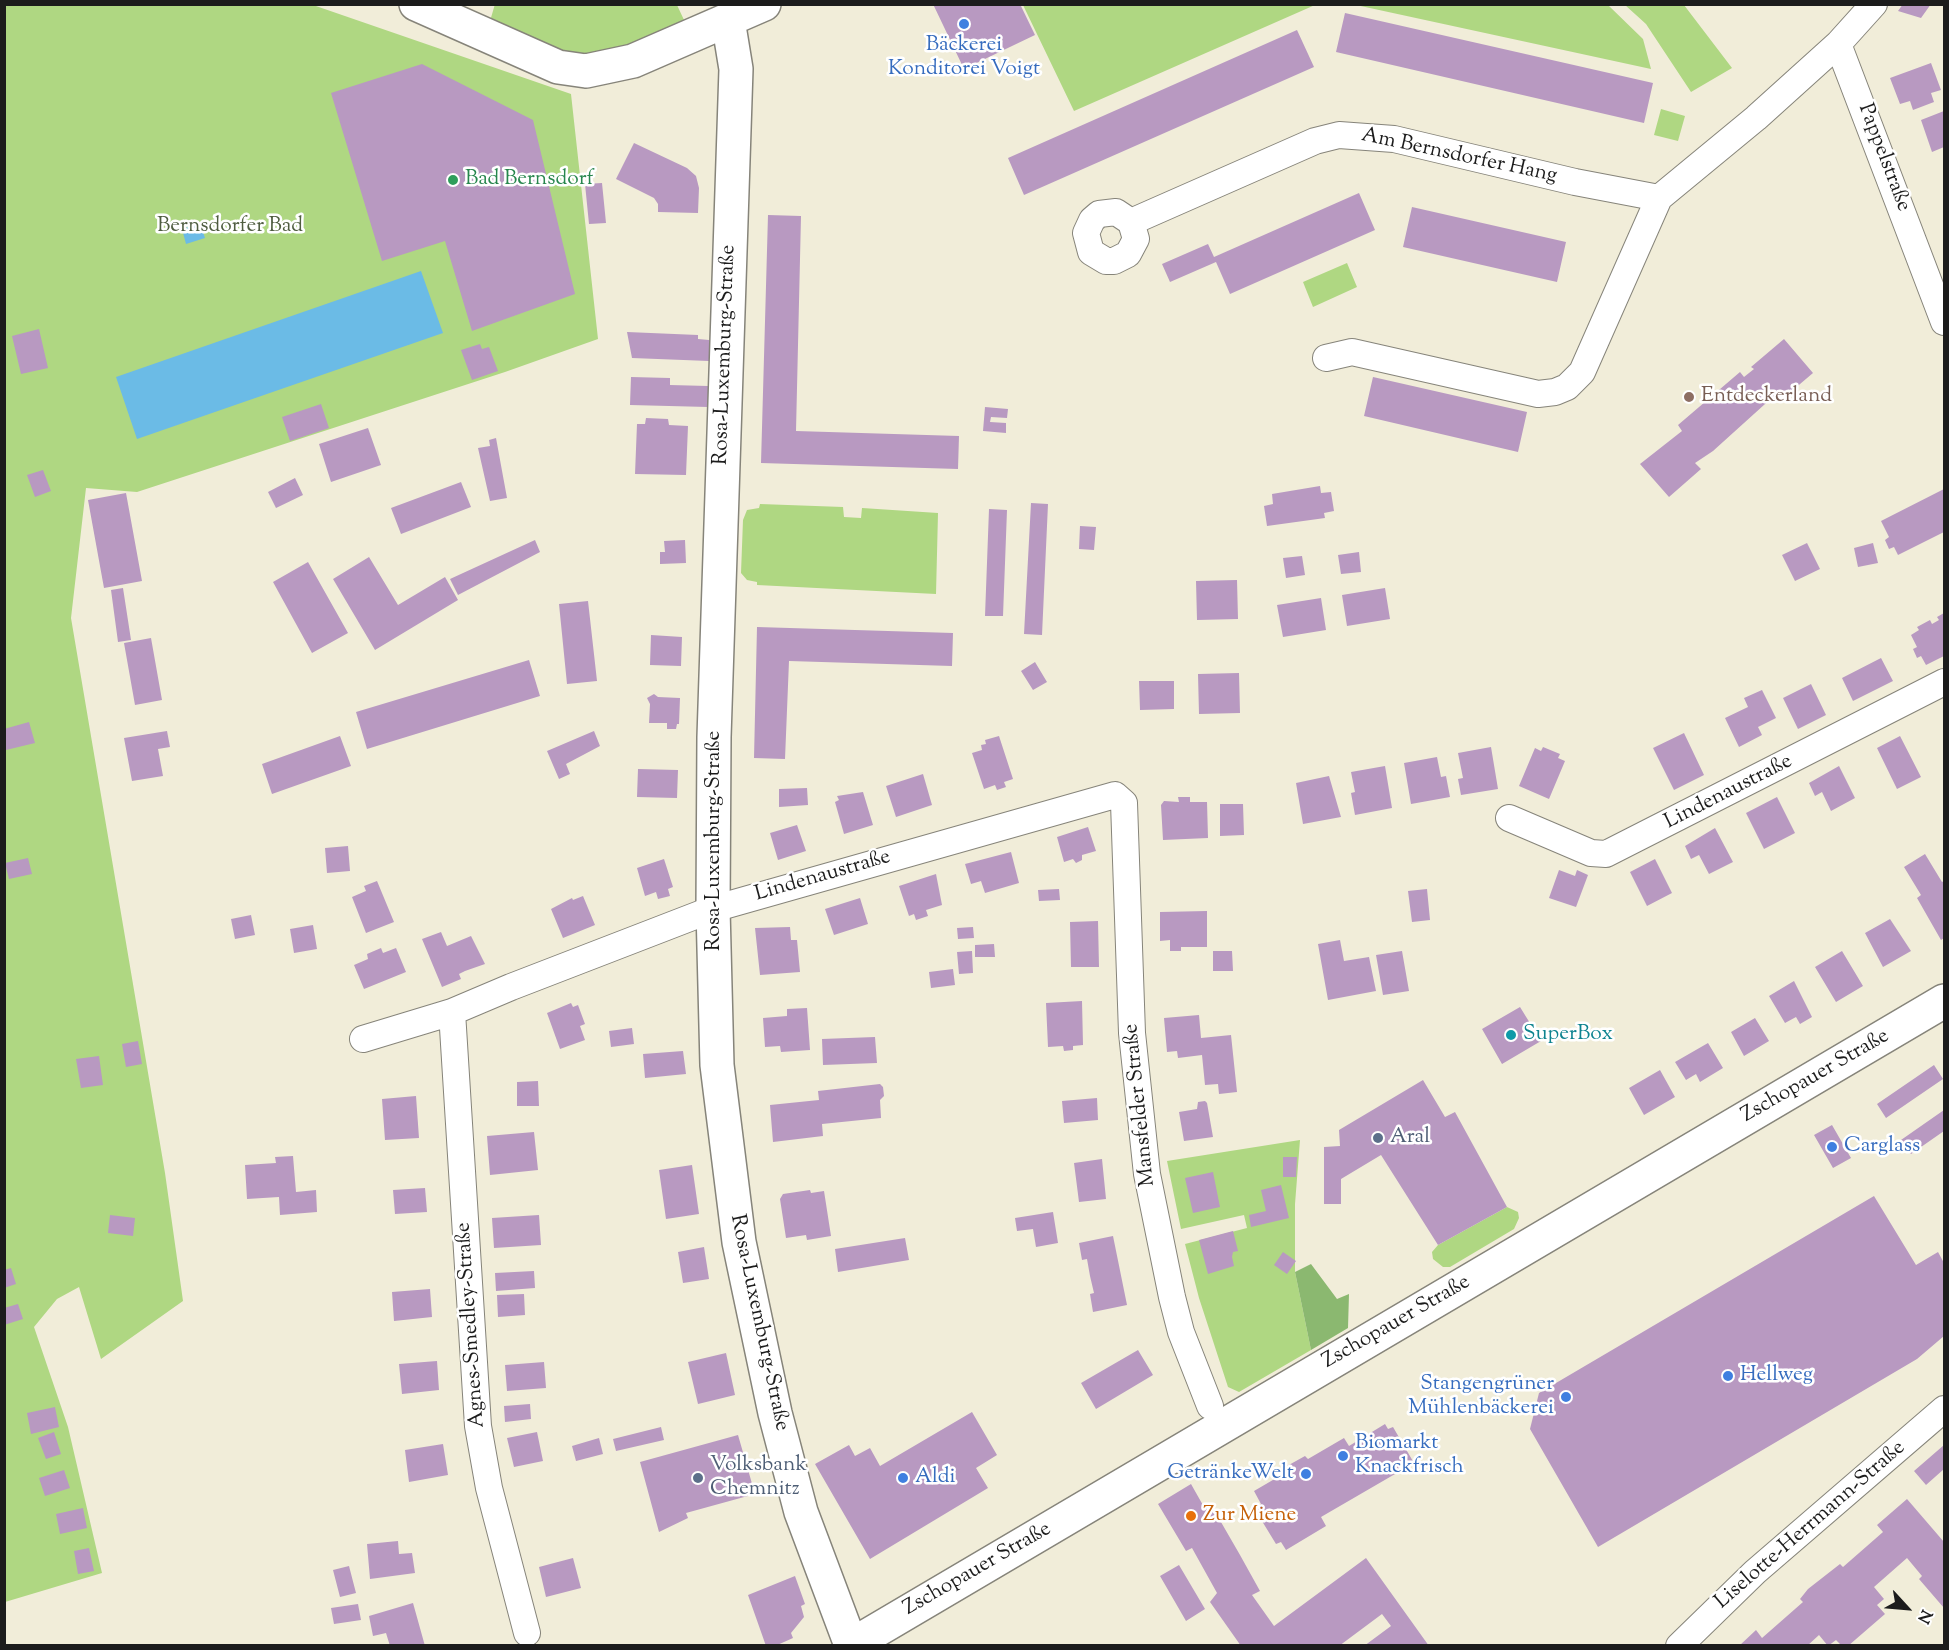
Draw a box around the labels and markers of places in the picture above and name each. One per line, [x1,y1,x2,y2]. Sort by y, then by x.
marker: Bäckerei Konditorei Voigt [957,17,971,31]
place label: Bäckerei Konditorei Voigt [888,33,1040,83]
place label: Bad Bernsdorf [465,167,594,193]
marker: Bad Bernsdorf [446,173,460,187]
place label: Entdeckerland [1701,384,1832,410]
marker: Entdeckerland [1682,390,1696,404]
place label: SuperBox [1523,1022,1613,1048]
marker: SuperBox [1504,1028,1518,1042]
place label: Aral [1390,1125,1430,1151]
marker: Aral [1371,1131,1385,1145]
place label: Carglass [1844,1134,1920,1160]
marker: Carglass [1825,1140,1839,1154]
place label: Hellweg [1740,1363,1813,1389]
marker: Hellweg [1721,1369,1735,1383]
place label: Stangengrüner Mühlenbäckerei [1408,1372,1554,1422]
marker: Stangengrüner Mühlenbäckerei [1559,1390,1573,1404]
place label: Biomarkt Knackfrisch [1355,1431,1464,1481]
marker: Biomarkt Knackfrisch [1336,1449,1350,1463]
place label: Volksbank Chemnitz [710,1453,807,1503]
place label: GetränkeWelt [1167,1461,1294,1487]
place label: Aldi [915,1465,956,1491]
marker: GetränkeWelt [1299,1467,1313,1481]
marker: Volksbank Chemnitz [691,1471,705,1485]
marker: Aldi [896,1471,910,1485]
place label: Zur Miene [1203,1503,1296,1529]
marker: Zur Miene [1184,1509,1198,1523]

